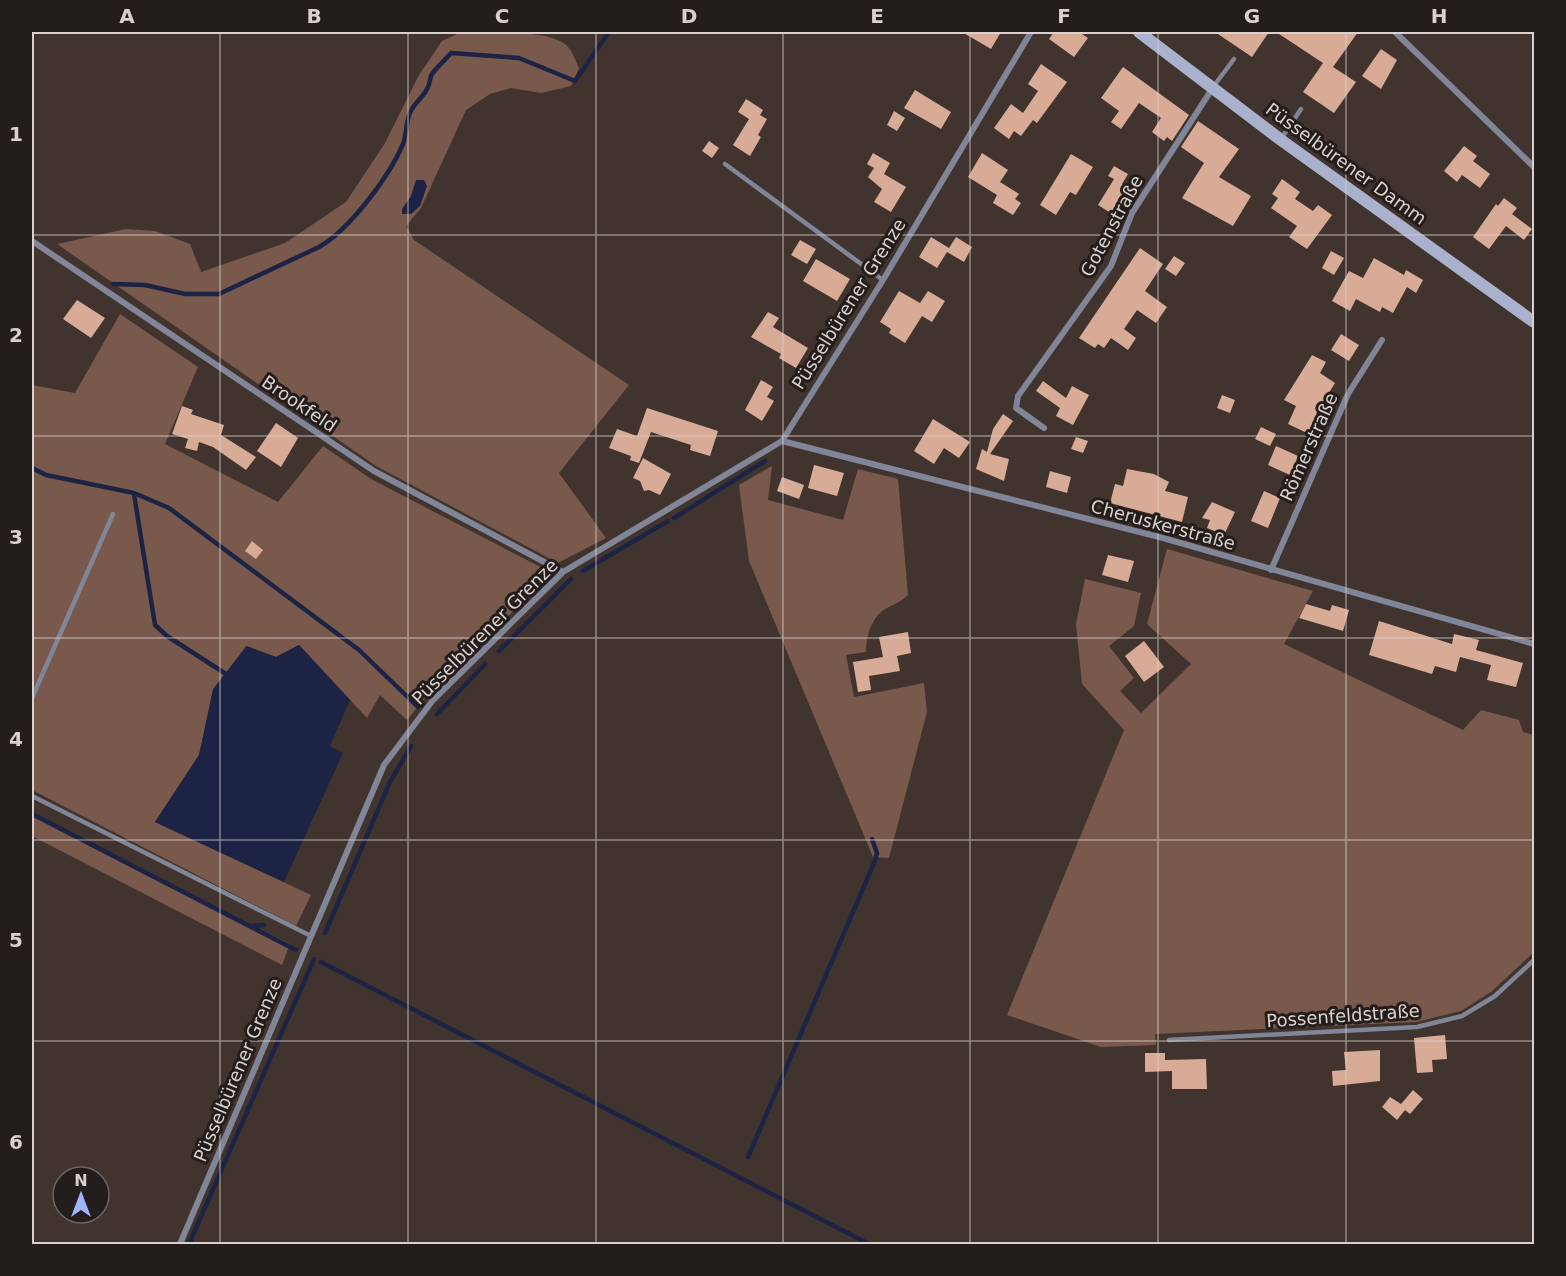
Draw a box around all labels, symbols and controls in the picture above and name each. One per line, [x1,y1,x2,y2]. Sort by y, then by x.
text: A [119,4,135,28]
text: B [306,4,322,28]
text: C [495,4,509,28]
text: D [681,4,697,28]
text: E [870,4,884,28]
text: F [1057,4,1071,28]
text: G [1244,4,1260,28]
text: H [1431,4,1447,28]
street label: Püsselbürener Damm [1262,98,1431,229]
text: 1 [9,122,23,146]
street label: Gotenstraße [1076,171,1147,280]
street label: Püsselbürener Grenze [787,215,910,393]
text: 2 [9,323,23,347]
street label: Brookfeld [258,371,341,436]
street label: Römerstraße [1275,390,1342,504]
street label: Cheruskerstraße [1089,495,1238,554]
text: 3 [9,525,23,549]
street label: Püsselbürener Grenze [407,554,562,709]
text: 4 [9,727,23,751]
text: 5 [9,928,23,952]
street label: Püsselbürener Grenze [189,975,286,1165]
street label: Possenfeldstraße [1266,1000,1420,1031]
text: 6 [9,1130,23,1154]
north arrow [51,1165,111,1225]
text: N [74,1171,88,1190]

